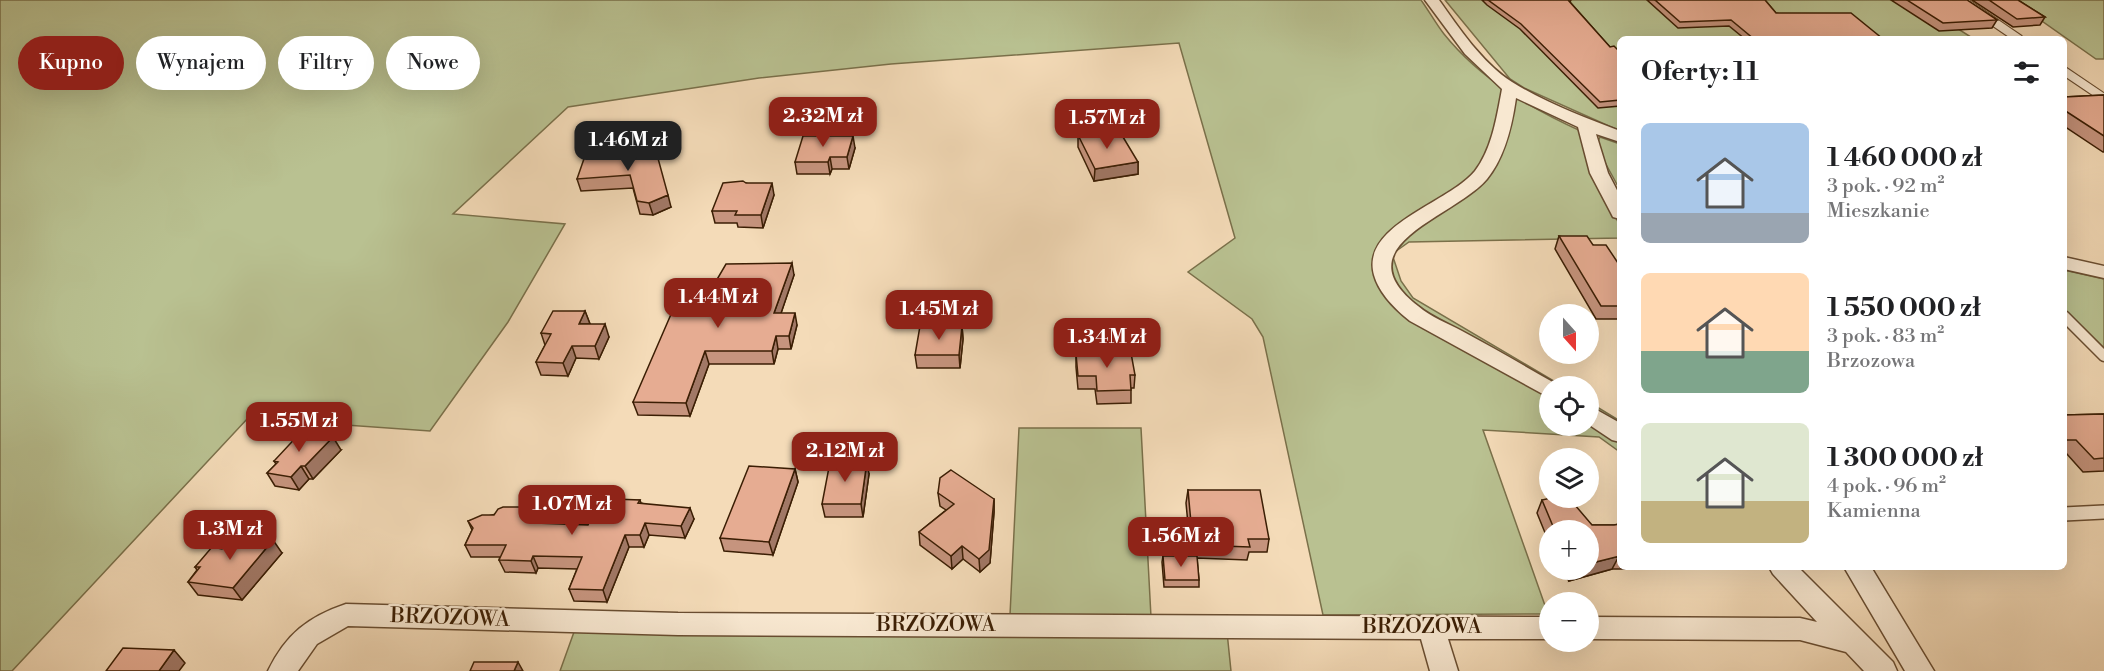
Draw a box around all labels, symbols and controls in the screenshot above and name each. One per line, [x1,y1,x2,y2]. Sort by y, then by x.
chip: Kupno [18,36,124,90]
chip: Wynajem [136,36,266,90]
chip: Filtry [278,36,374,90]
chip: Nowe [386,36,480,90]
text: Oferty: 11 [1641,56,1759,88]
icon: filters [2010,56,2043,89]
pin: 2.32M zł [761,97,885,148]
pin: 1.57M zł [1045,99,1169,150]
text: 2.32M zł [783,104,863,129]
text: 1.57M zł [1069,106,1145,131]
pin: 1.46M zł [566,121,690,172]
text: 1.46M zł [588,128,668,153]
text: 1 460 000 zł [1827,142,1982,174]
icon: home [1689,147,1761,219]
text: 3 pok. · 92 m² [1827,174,1945,199]
text: Mieszkanie [1827,199,1930,224]
pin: 1.44M zł [656,278,780,329]
text: 1.44M zł [678,285,758,310]
pin: 1.45M zł [877,290,1001,341]
text: 1 550 000 zł [1827,292,1981,324]
text: 1.45M zł [900,297,978,322]
icon: home [1689,297,1761,369]
north arrow [1539,304,1599,364]
map controls [1539,304,1599,652]
pin: 1.34M zł [1045,318,1169,369]
text: 3 pok. · 83 m² [1827,324,1944,349]
text: 1.34M zł [1068,325,1146,350]
text: Brzozowa [1827,349,1915,374]
button: locate [1539,376,1599,436]
pin: 1.55M zł [237,402,361,453]
text: 1.55M zł [260,409,338,434]
pin: 2.12M zł [783,432,907,483]
text: 2.12M zł [806,439,884,464]
text: 1 300 000 zł [1827,442,1983,474]
icon: home [1689,447,1761,519]
button: layers [1539,448,1599,508]
text: 4 pok. · 96 m² [1827,474,1946,499]
pin: 1.07M zł [510,485,634,536]
text: 1.07M zł [532,492,612,517]
text: Kamienna [1827,499,1921,524]
pin: 1.3M zł [175,510,285,561]
text: 1.3M zł [197,517,263,542]
pin: 1.56M zł [1119,517,1243,568]
button: + [1539,520,1599,580]
text: 1.56M zł [1142,524,1220,549]
button: − [1539,592,1599,652]
street label: BRZOZOWA [389,603,511,633]
street label: BRZOZOWA [875,612,996,638]
street label: BRZOZOWA [1361,614,1482,640]

